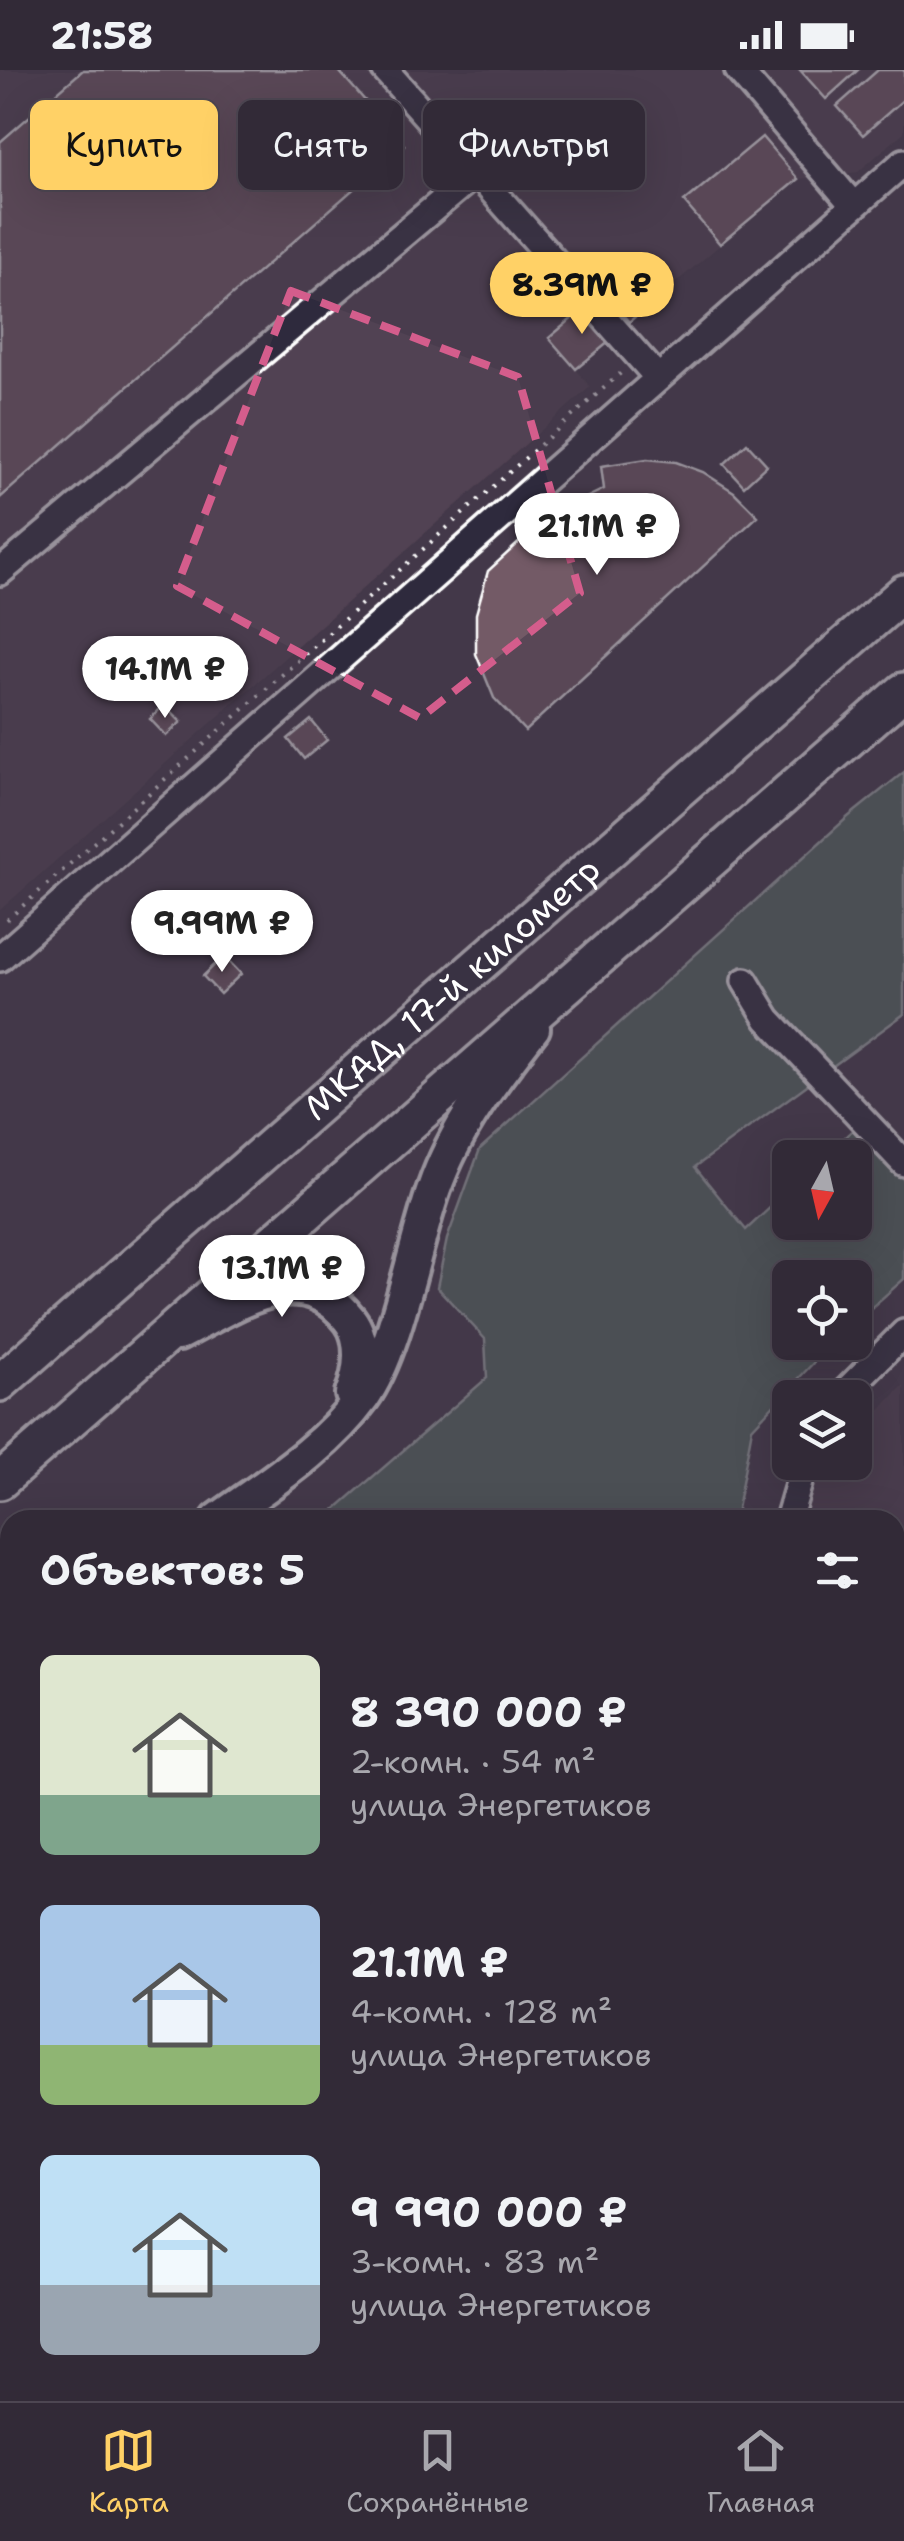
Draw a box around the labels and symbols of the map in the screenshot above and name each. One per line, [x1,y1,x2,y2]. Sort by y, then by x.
pin: 8.39M ₽ [490,252,674,337]
pin: 21.1M ₽ [505,493,689,578]
pin: 14.1M ₽ [73,636,257,721]
street label: МКАД, 17-й километр [293,845,610,1130]
pin: 9.99M ₽ [130,890,314,975]
north arrow [772,1140,872,1240]
pin: 13.1M ₽ [190,1235,374,1320]

